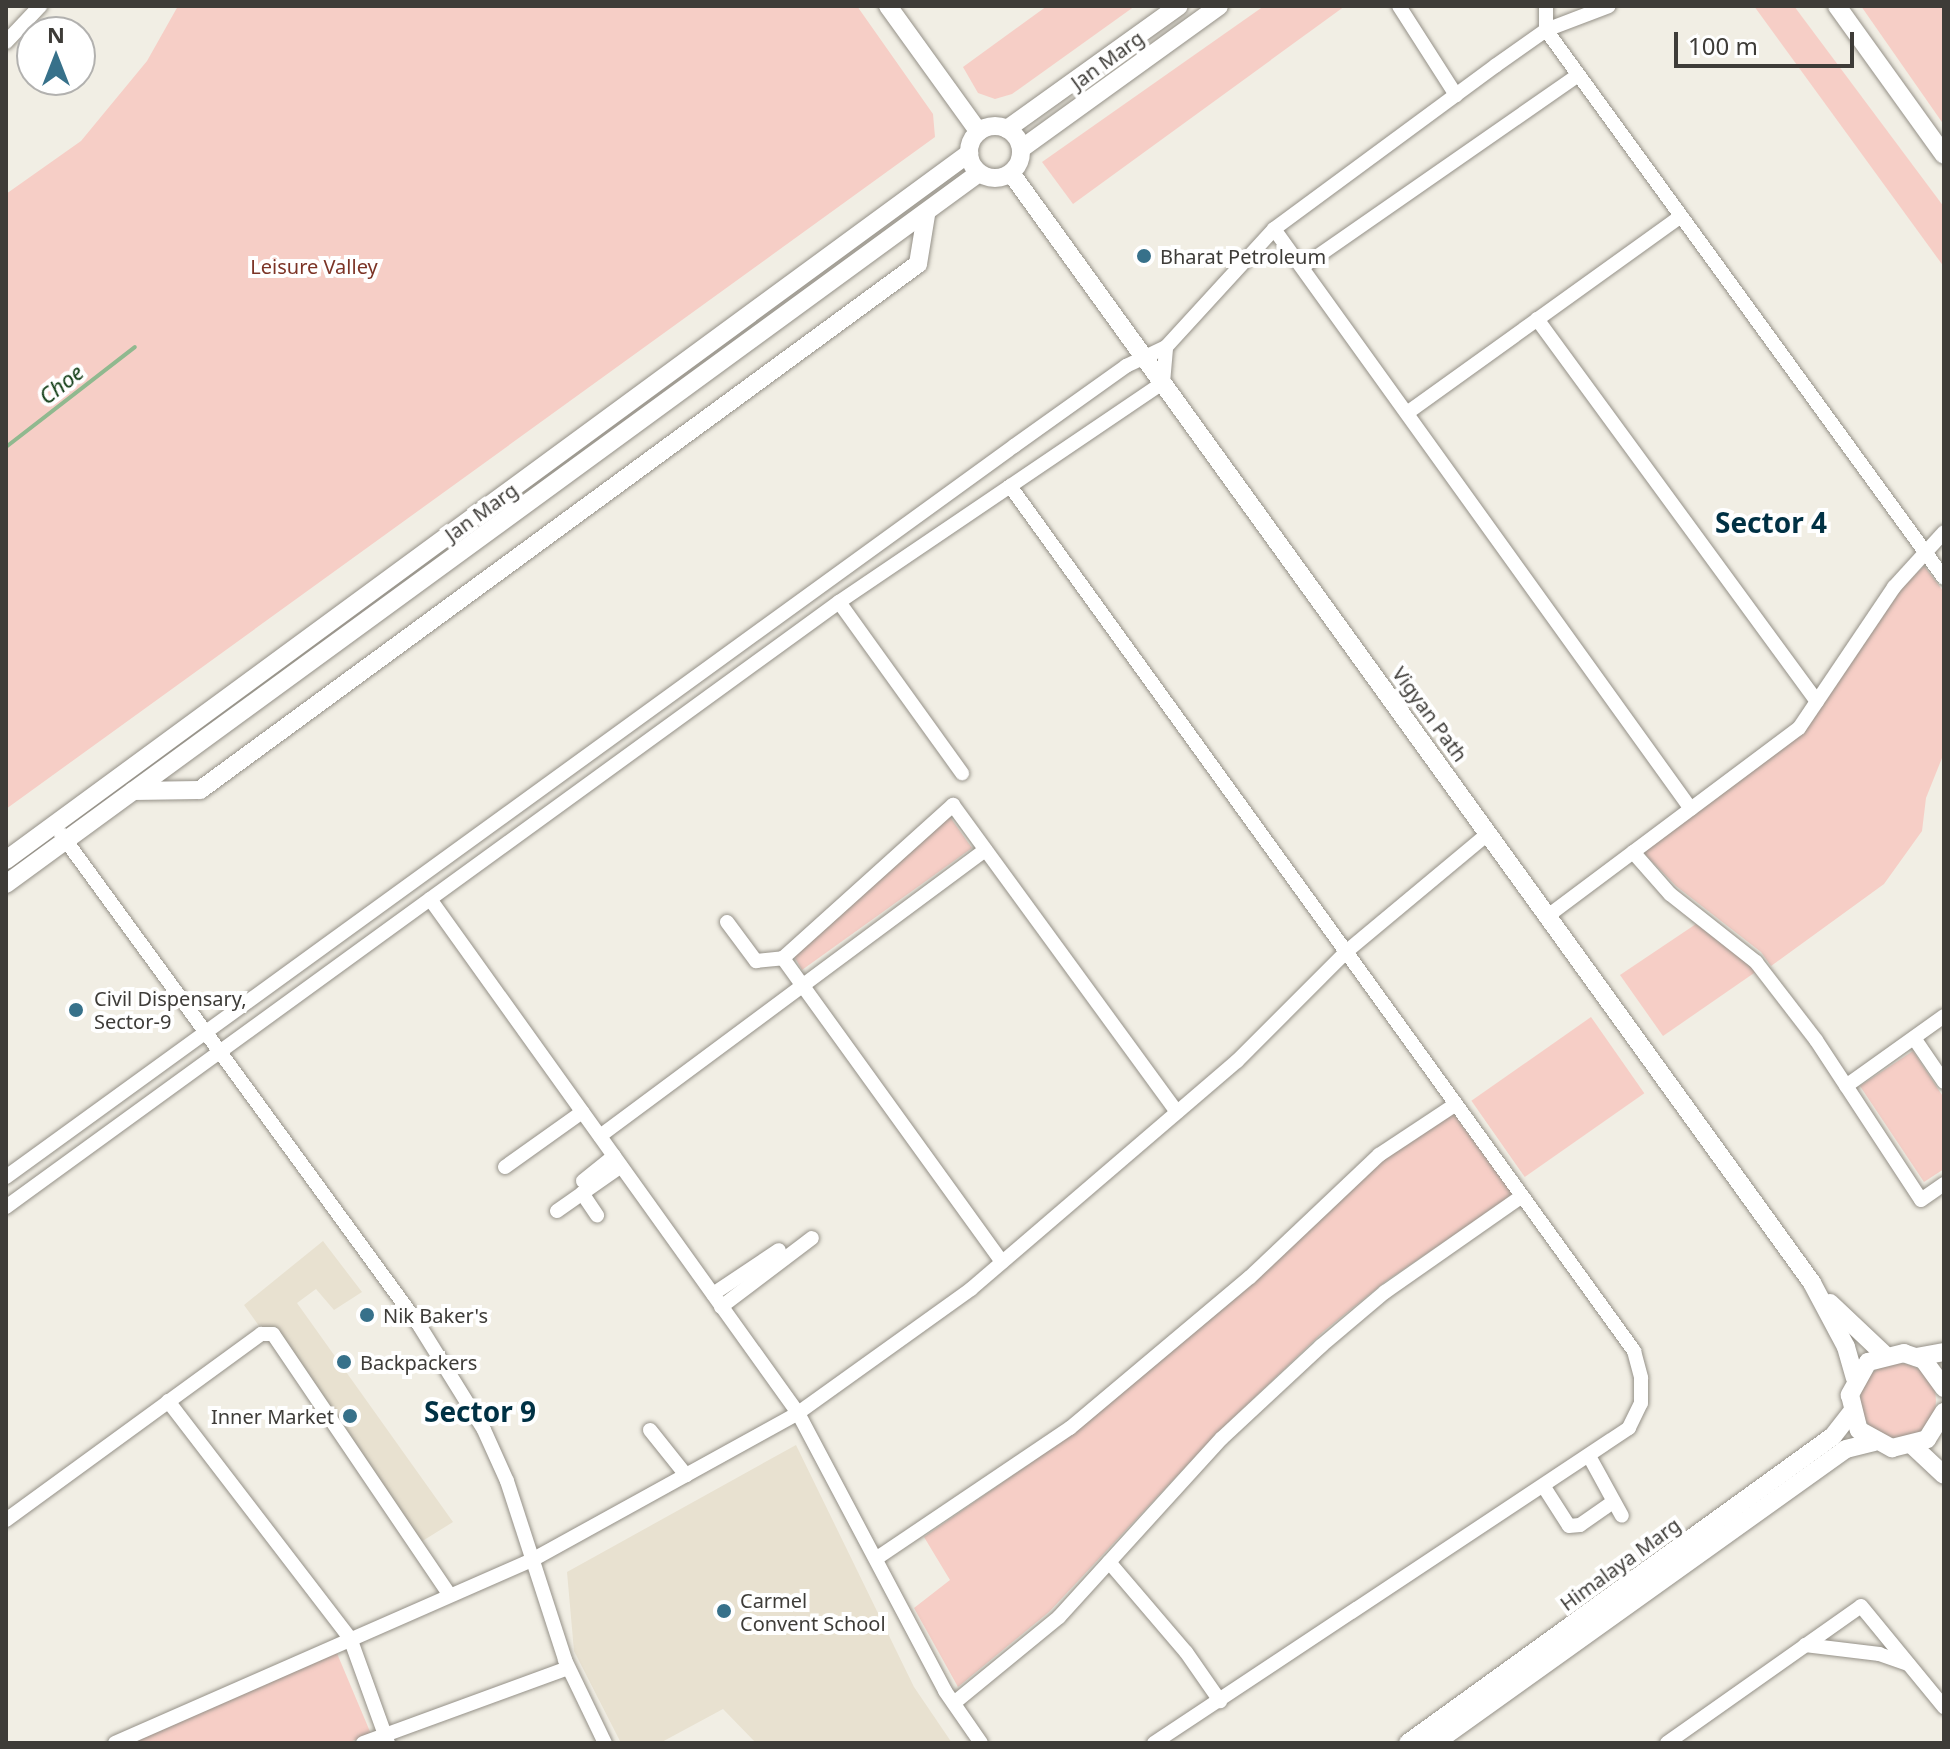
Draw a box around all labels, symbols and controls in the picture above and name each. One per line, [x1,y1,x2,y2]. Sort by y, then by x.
north arrow [16,16,96,96]
scale bar [1678,16,1858,66]
text: N [47,19,65,49]
street label: Jan Marg [1066,26,1148,94]
text: 100 m [1688,29,1758,62]
place label: Bharat Petroleum [1160,244,1326,268]
marker: Bharat Petroleum [1135,247,1153,265]
park label: Leisure Valley [250,254,378,278]
water label: Choe [34,359,88,409]
street label: Jan Marg [440,478,522,546]
district label: Sector 4 [1715,505,1827,539]
street label: Vigyan Path [1388,662,1472,766]
place label: Civil Dispensary, Sector-9 [94,986,247,1033]
marker: Civil Dispensary, Sector-9 [65,999,87,1021]
place label: Nik Baker's [383,1303,488,1327]
marker: Nik Baker's [358,1306,376,1324]
place label: Backpackers [360,1350,477,1374]
marker: Backpackers [335,1353,353,1371]
district label: Sector 9 [424,1394,536,1428]
place label: Inner Market [211,1404,334,1428]
marker: Inner Market [341,1407,359,1425]
street label: Himalaya Marg [1555,1512,1685,1616]
place label: Carmel Convent School [740,1588,886,1635]
marker: Carmel Convent School [715,1602,733,1620]

